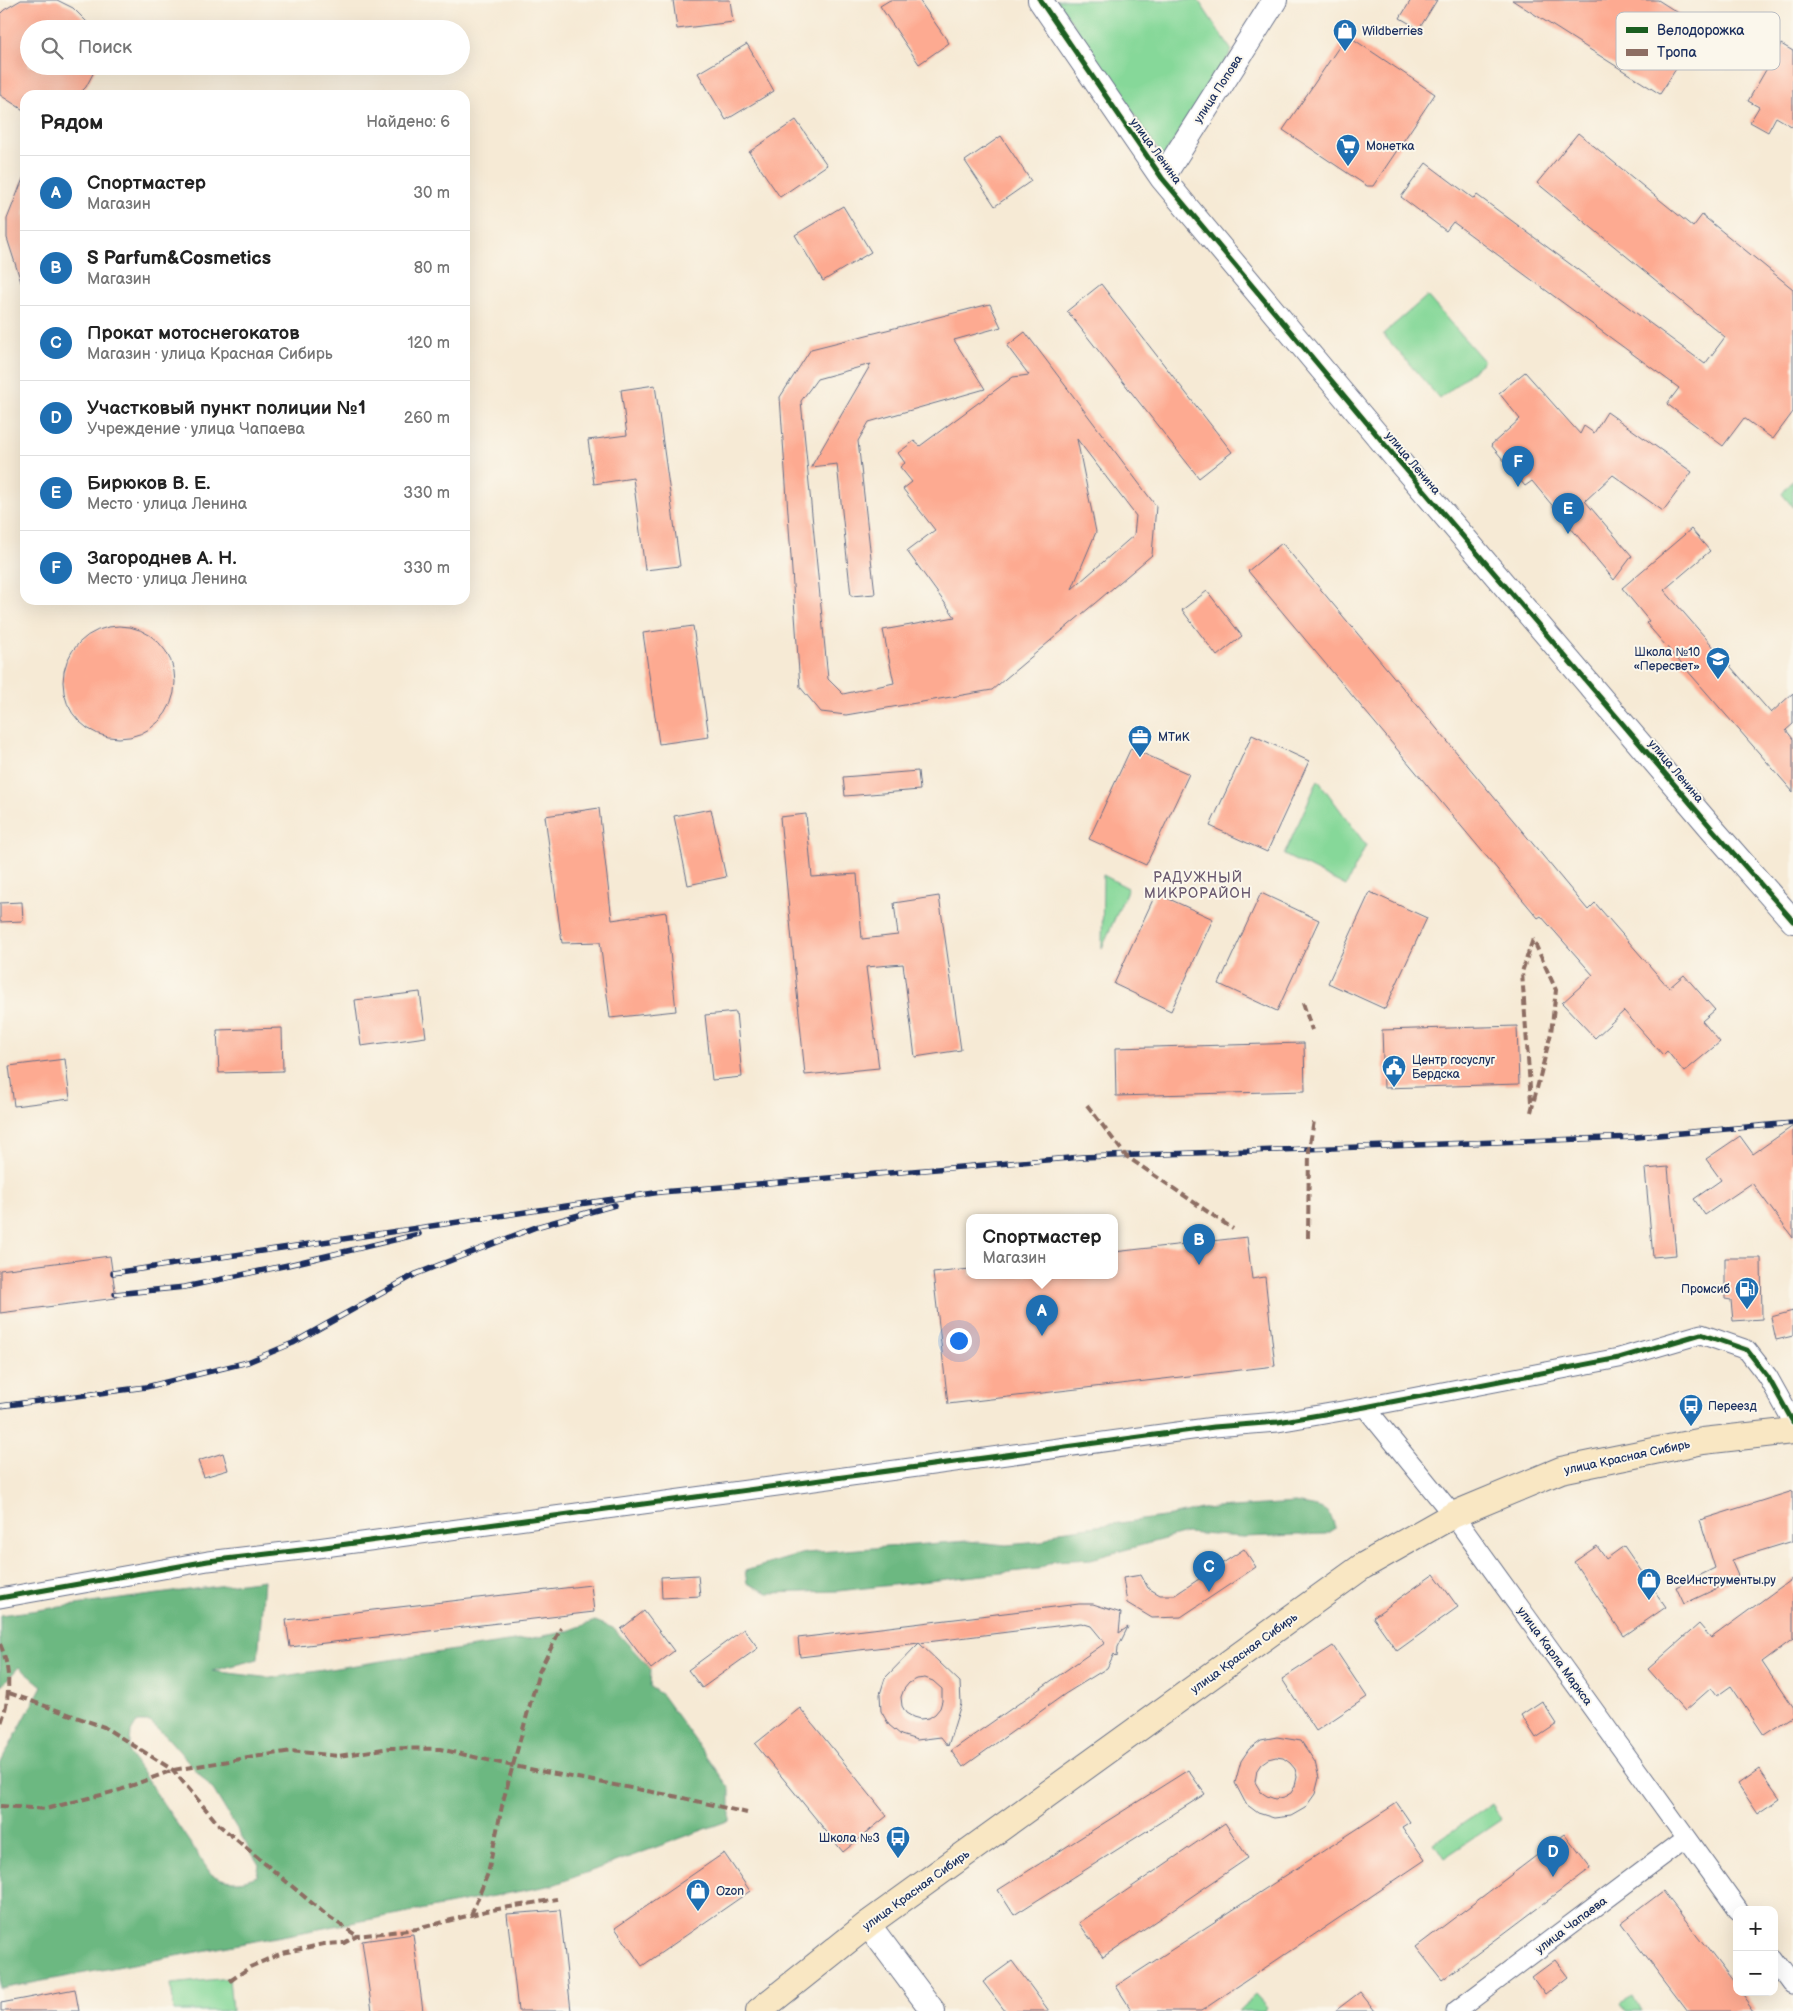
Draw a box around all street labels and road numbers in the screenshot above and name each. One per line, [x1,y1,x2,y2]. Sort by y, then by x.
street label: улица Попова [1191,52,1246,126]
street label: улица Ленина [1127,115,1185,187]
street label: улица Ленина [1382,429,1443,498]
street label: улица Ленина [1645,737,1706,806]
street label: улица Красная Сибирь [1563,1437,1692,1478]
street label: улица Карла Маркса [1514,1604,1595,1708]
street label: улица Красная Сибирь [1188,1610,1301,1697]
street label: улица Красная Сибирь [860,1847,973,1934]
street label: улица Чапаева [1533,1894,1610,1957]

